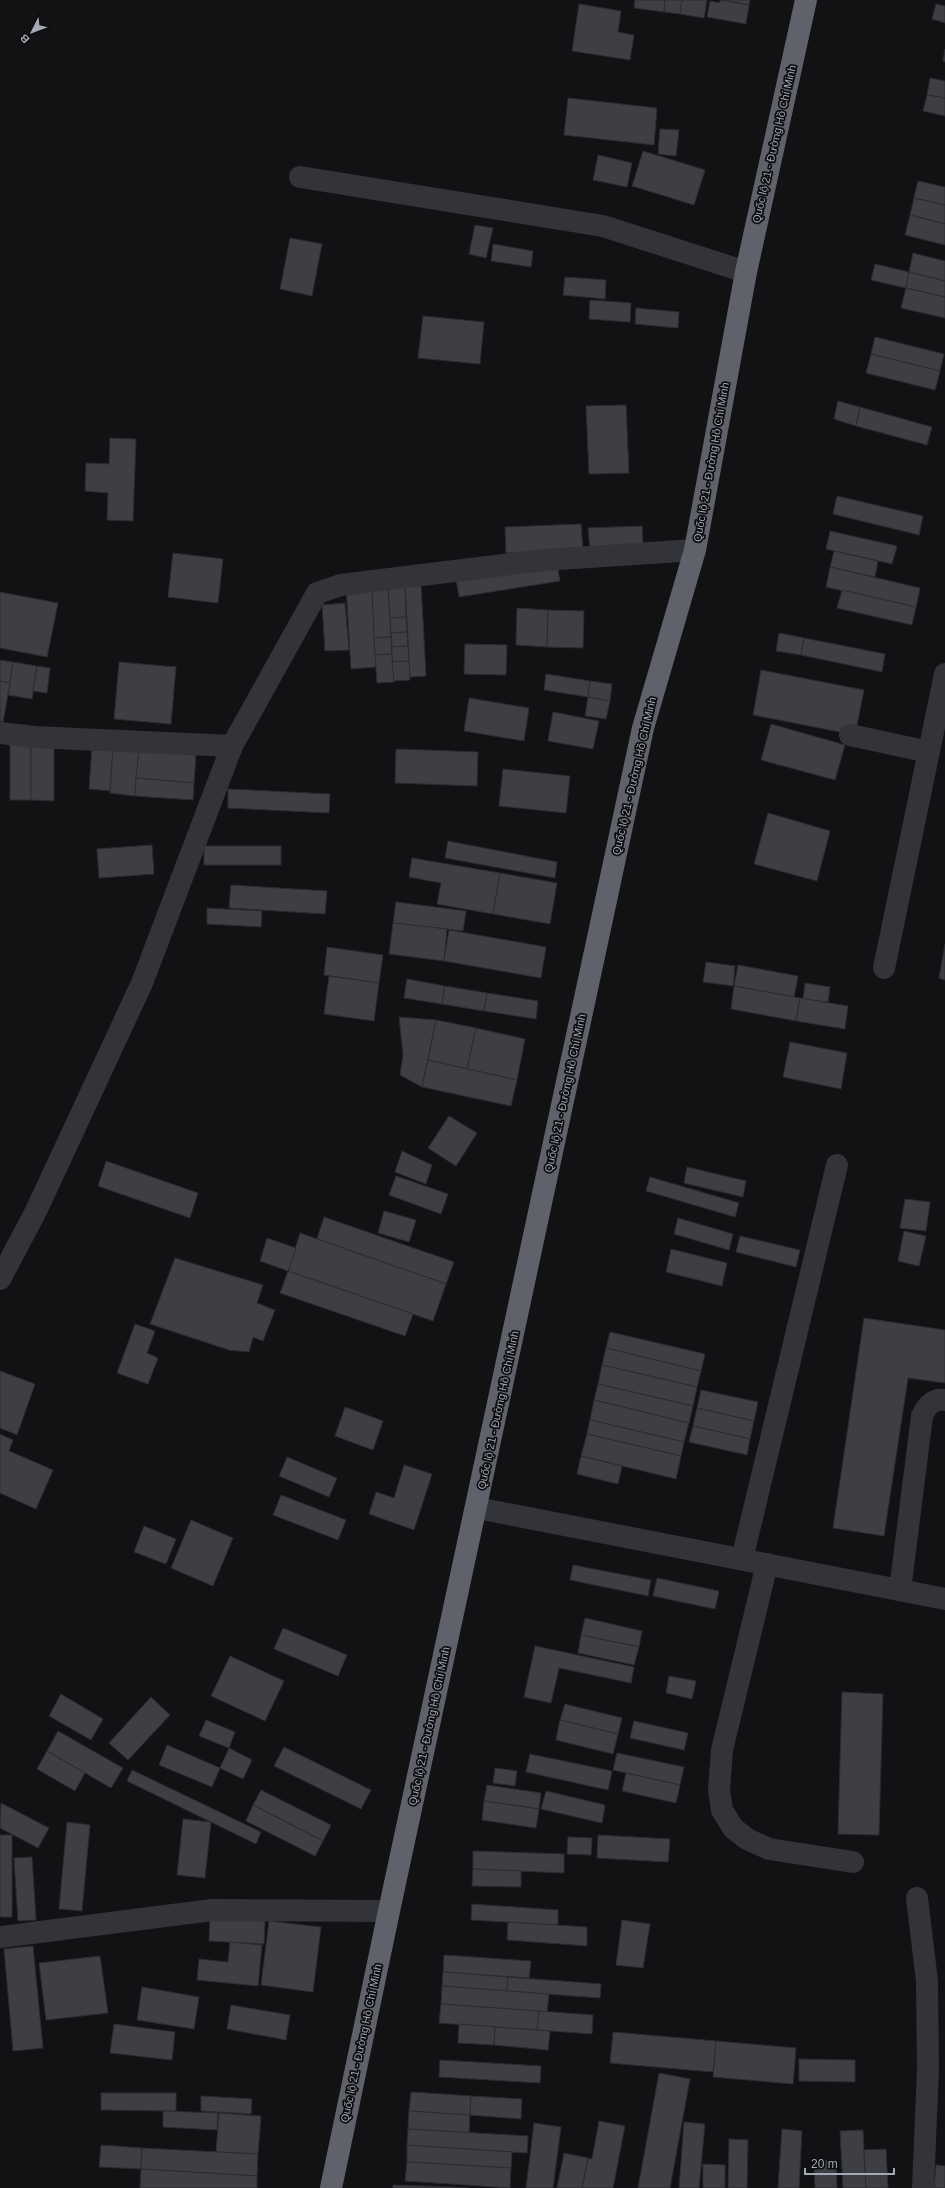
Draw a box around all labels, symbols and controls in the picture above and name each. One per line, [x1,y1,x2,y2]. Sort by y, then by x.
north arrow [12,12,52,52]
text: B [17,32,32,46]
street label: Quốc lộ 21 - Đường Hồ Chí Minh [750,64,798,224]
street label: Quốc lộ 21 - Đường Hồ Chí Minh [691,381,731,543]
street label: Quốc lộ 21 - Đường Hồ Chí Minh [610,696,658,856]
street label: Quốc lộ 21 - Đường Hồ Chí Minh [542,1013,588,1173]
street label: Quốc lộ 21 - Đường Hồ Chí Minh [475,1330,521,1490]
street label: Quốc lộ 21 - Đường Hồ Chí Minh [406,1646,452,1806]
street label: Quốc lộ 21 - Đường Hồ Chí Minh [338,1963,384,2123]
scale bar [805,2150,894,2176]
text: 20 m [811,2157,838,2171]

